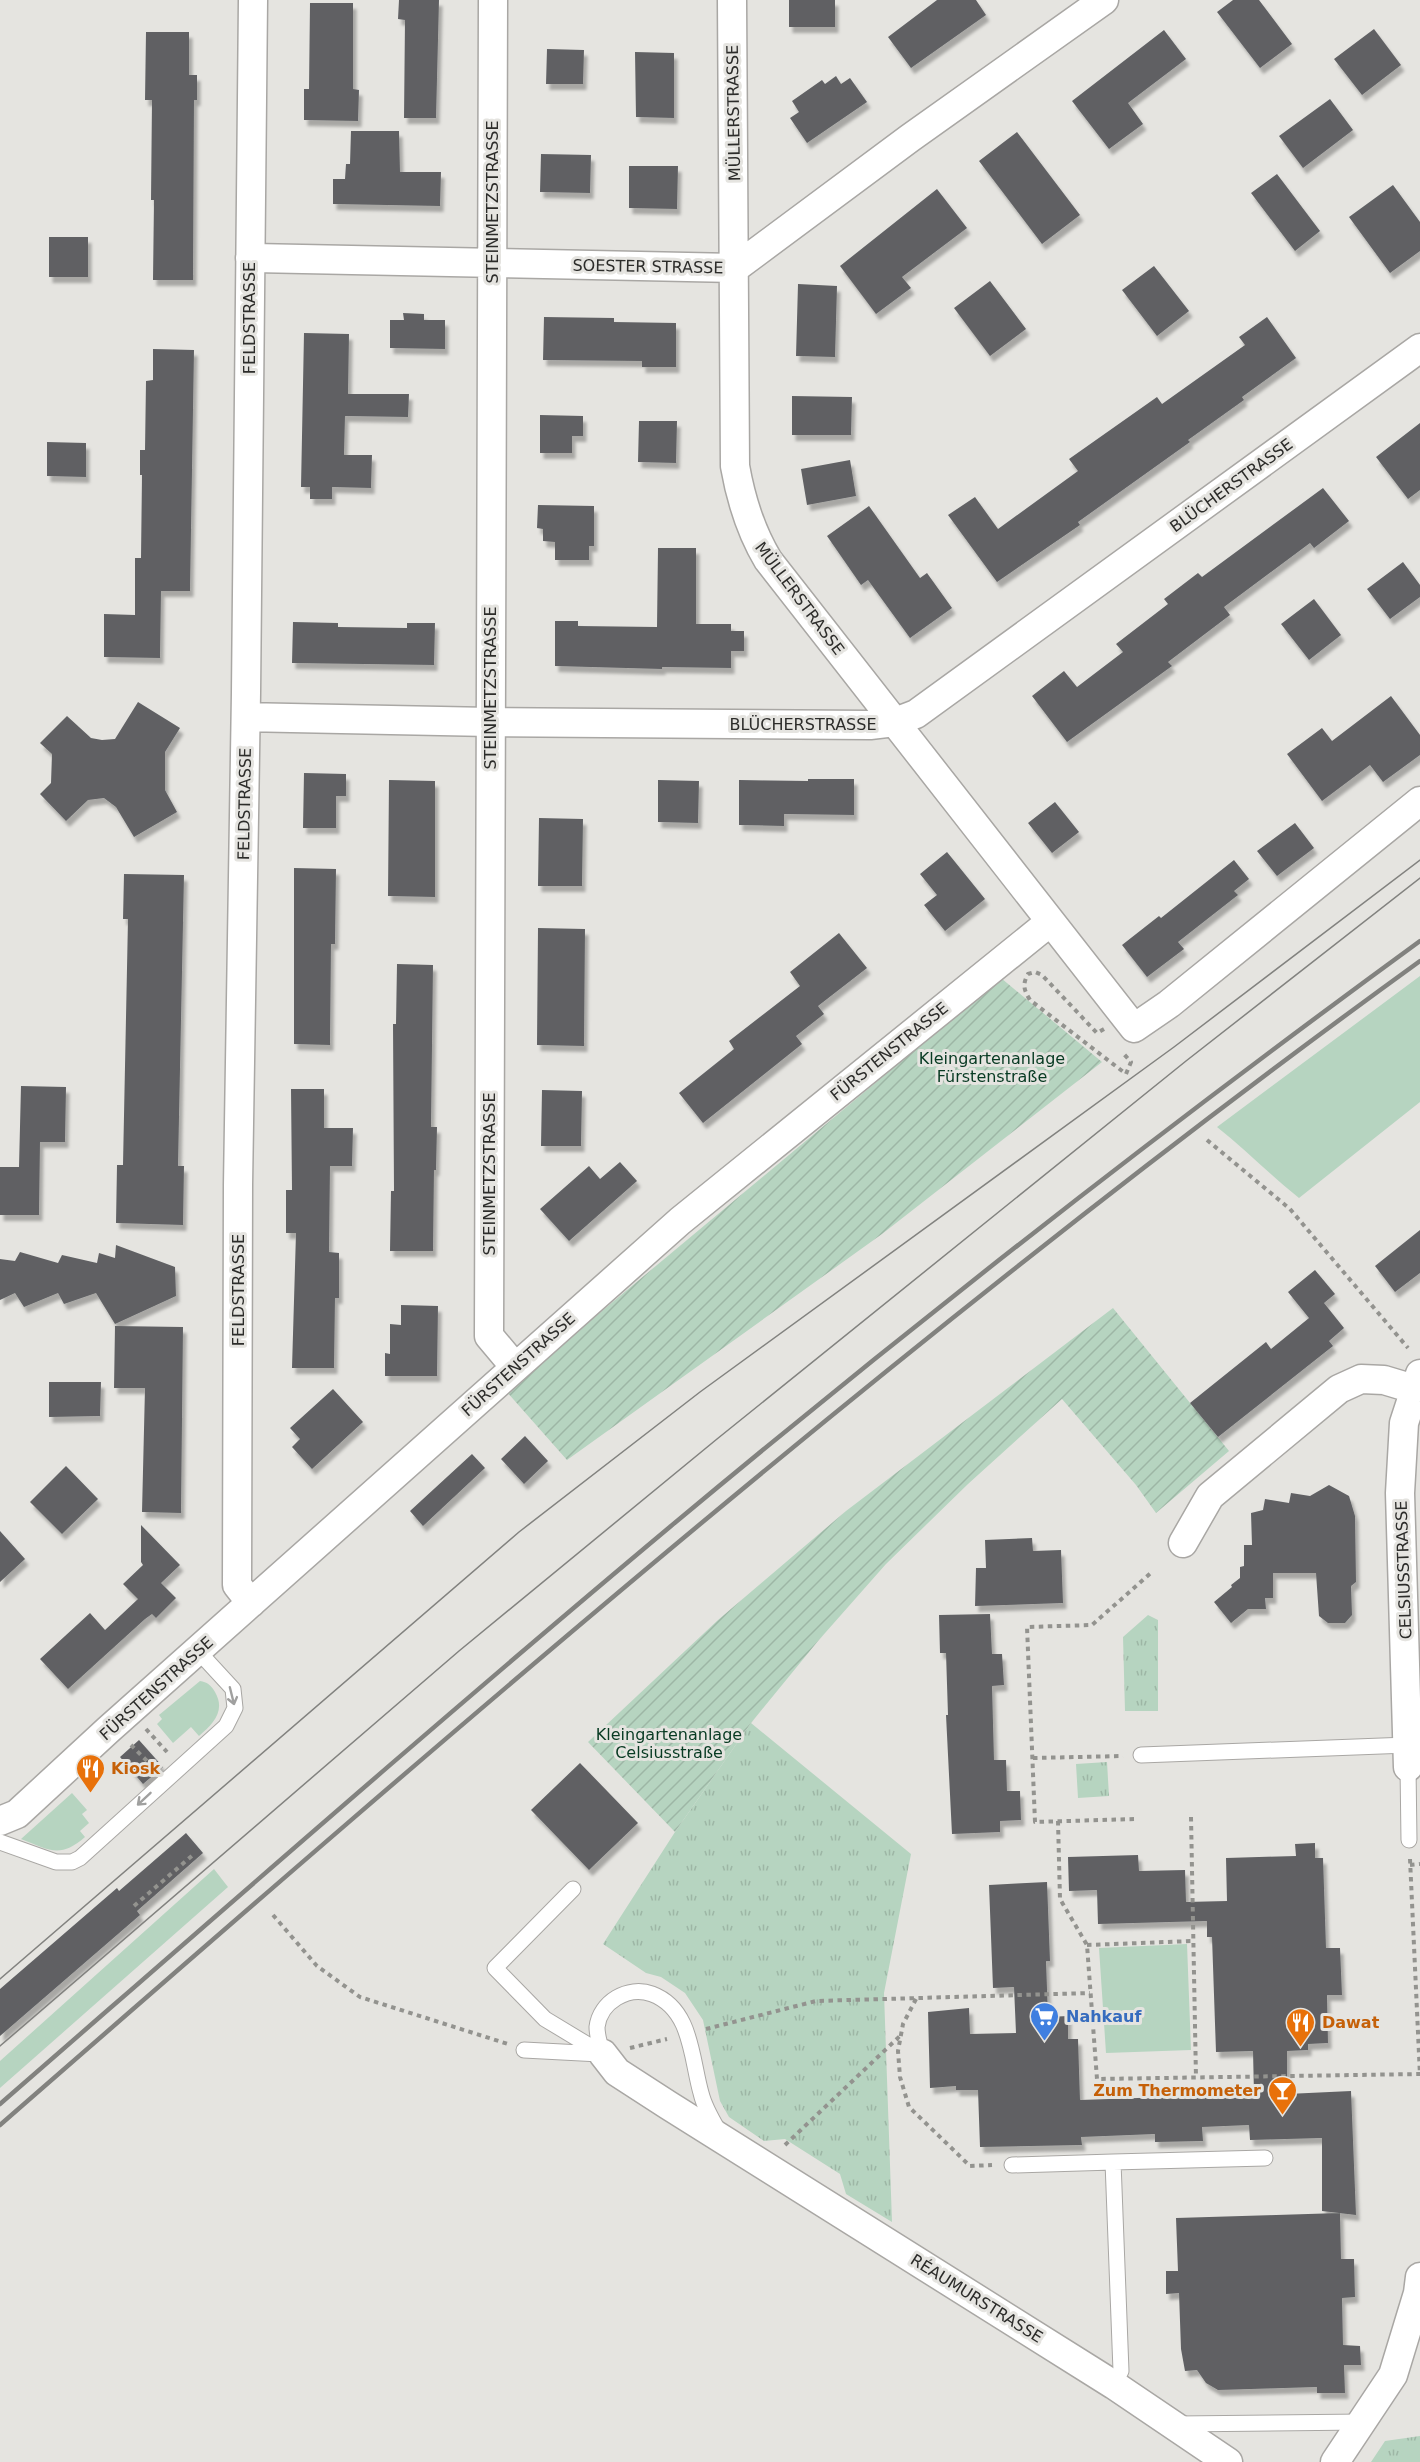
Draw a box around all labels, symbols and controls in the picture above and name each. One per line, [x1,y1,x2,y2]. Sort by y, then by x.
street label: MÜLLERSTRASSE [723,45,744,181]
street label: STEINMETZSTRASSE [483,120,502,284]
street label: SOESTER STRASSE [572,256,724,277]
street label: FELDSTRASSE [240,262,259,374]
street label: BLÜCHERSTRASSE [1166,435,1296,536]
street label: MÜLLERSTRASSE [751,538,848,658]
street label: STEINMETZSTRASSE [481,606,500,770]
street label: BLÜCHERSTRASSE [730,715,877,734]
street label: FELDSTRASSE [234,748,255,860]
street label: FÜRSTENSTRASSE [827,998,952,1105]
park label: Kleingartenanlage Fürstenstraße [919,1049,1065,1086]
street label: STEINMETZSTRASSE [480,1092,499,1256]
street label: FELDSTRASSE [229,1234,248,1346]
street label: FÜRSTENSTRASSE [458,1309,579,1420]
street label: CELSIUSSTRASSE [1392,1500,1415,1640]
street label: FÜRSTENSTRASSE [96,1633,217,1744]
one-way arrow [227,1686,239,1705]
park label: Kleingartenanlage Celsiusstraße [596,1725,742,1762]
restaurant icon: Kiosk [74,1752,106,1794]
place label: Kiosk [111,1759,160,1778]
one-way arrow [137,1791,152,1806]
supermarket icon: Nahkauf [1029,2000,1061,2042]
restaurant icon: Dawat [1285,2006,1317,2048]
place label: Nahkauf [1066,2007,1142,2026]
place label: Dawat [1322,2013,1380,2032]
bar icon: Zum Thermometer [1266,2074,1298,2116]
place label: Zum Thermometer [1093,2081,1261,2100]
street label: RÉAUMURSTRASSE [907,2250,1046,2347]

